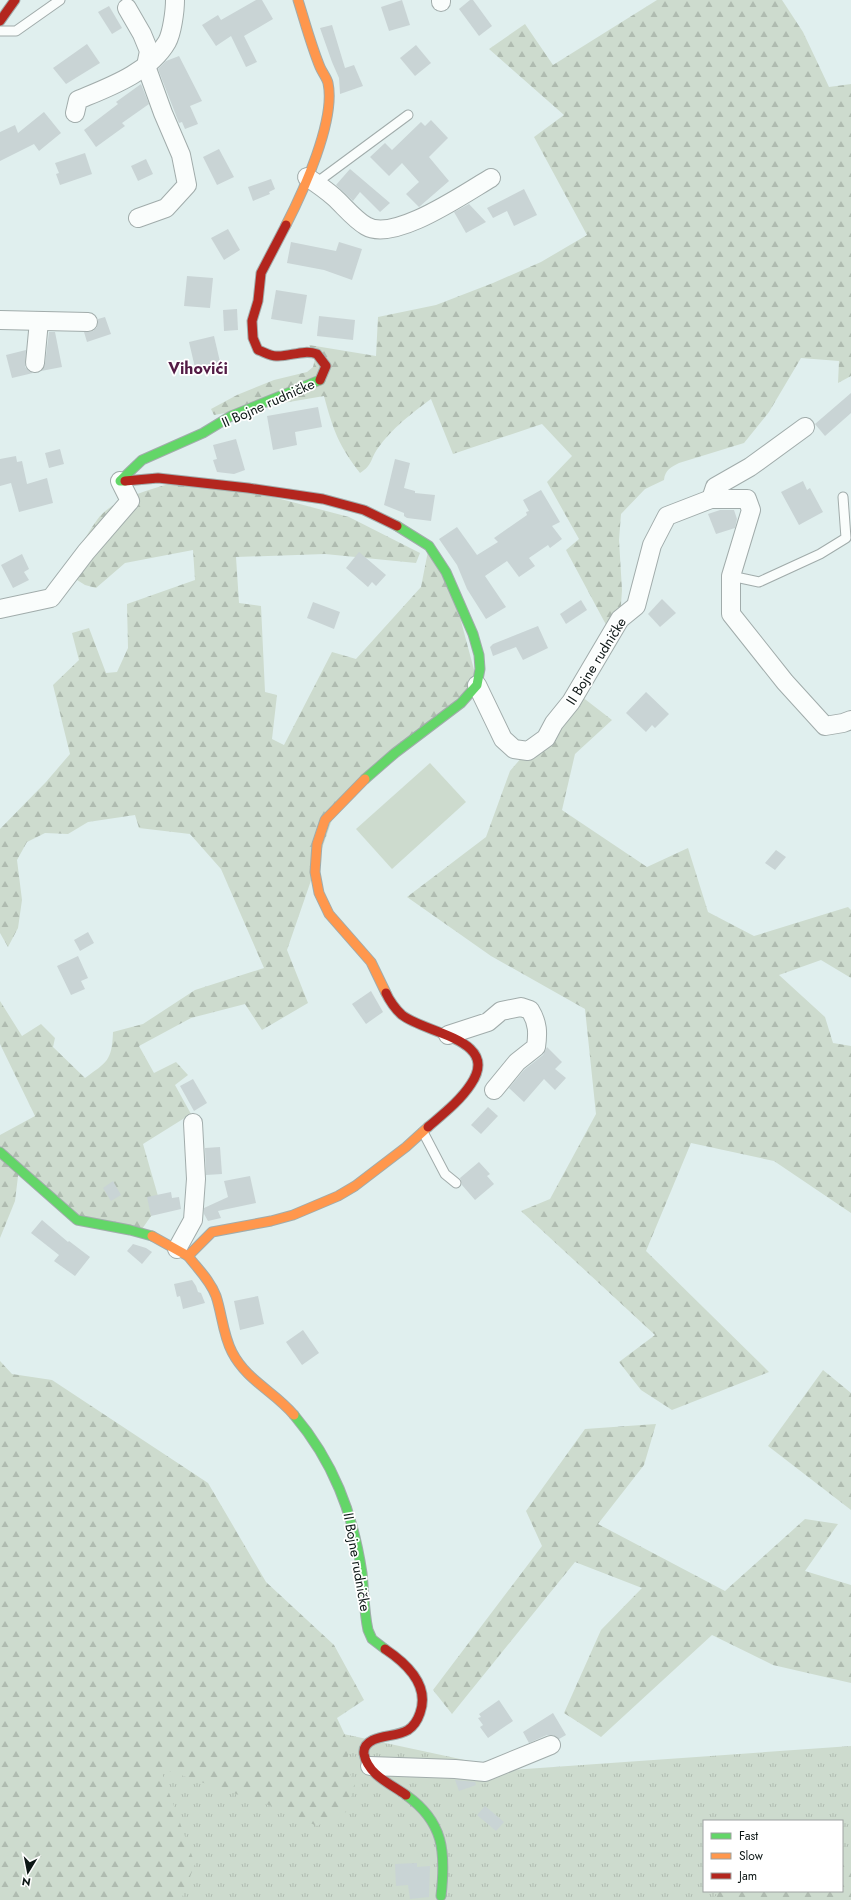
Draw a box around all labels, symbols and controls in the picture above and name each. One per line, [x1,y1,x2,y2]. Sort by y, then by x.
district label: Vihovići [167,357,228,380]
street label: II Bojne rudničke [218,374,318,432]
street label: II Bojne rudničke [561,613,631,709]
street label: II Bojne rudničke [338,1511,376,1613]
legend [703,1820,843,1892]
text: Fast [739,1827,758,1845]
text: Slow [739,1847,764,1865]
north arrow [8,1852,48,1892]
text: Jam [737,1867,757,1885]
text: N [21,1873,32,1890]

